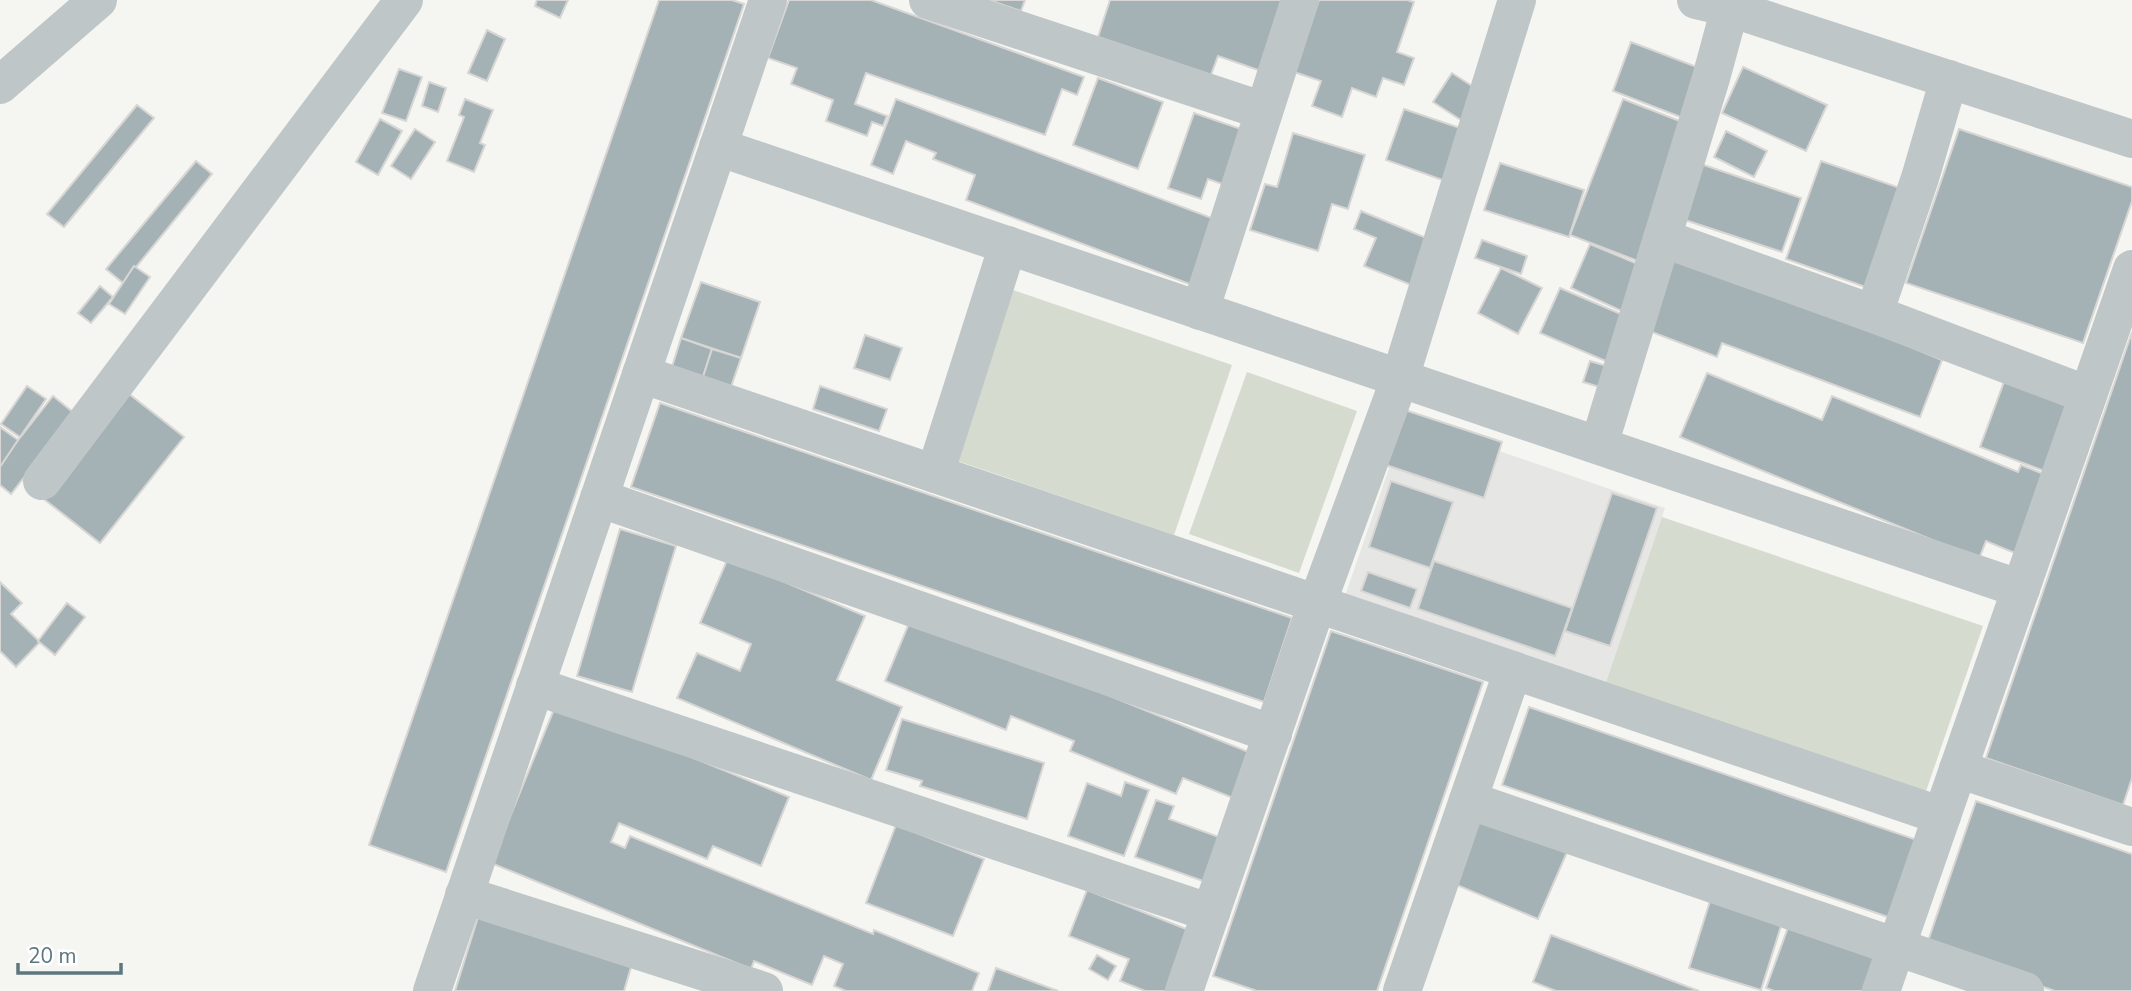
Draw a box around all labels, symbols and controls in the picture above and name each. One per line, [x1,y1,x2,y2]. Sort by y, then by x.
scale bar [18,932,121,976]
text: 20 m [28,942,77,970]

